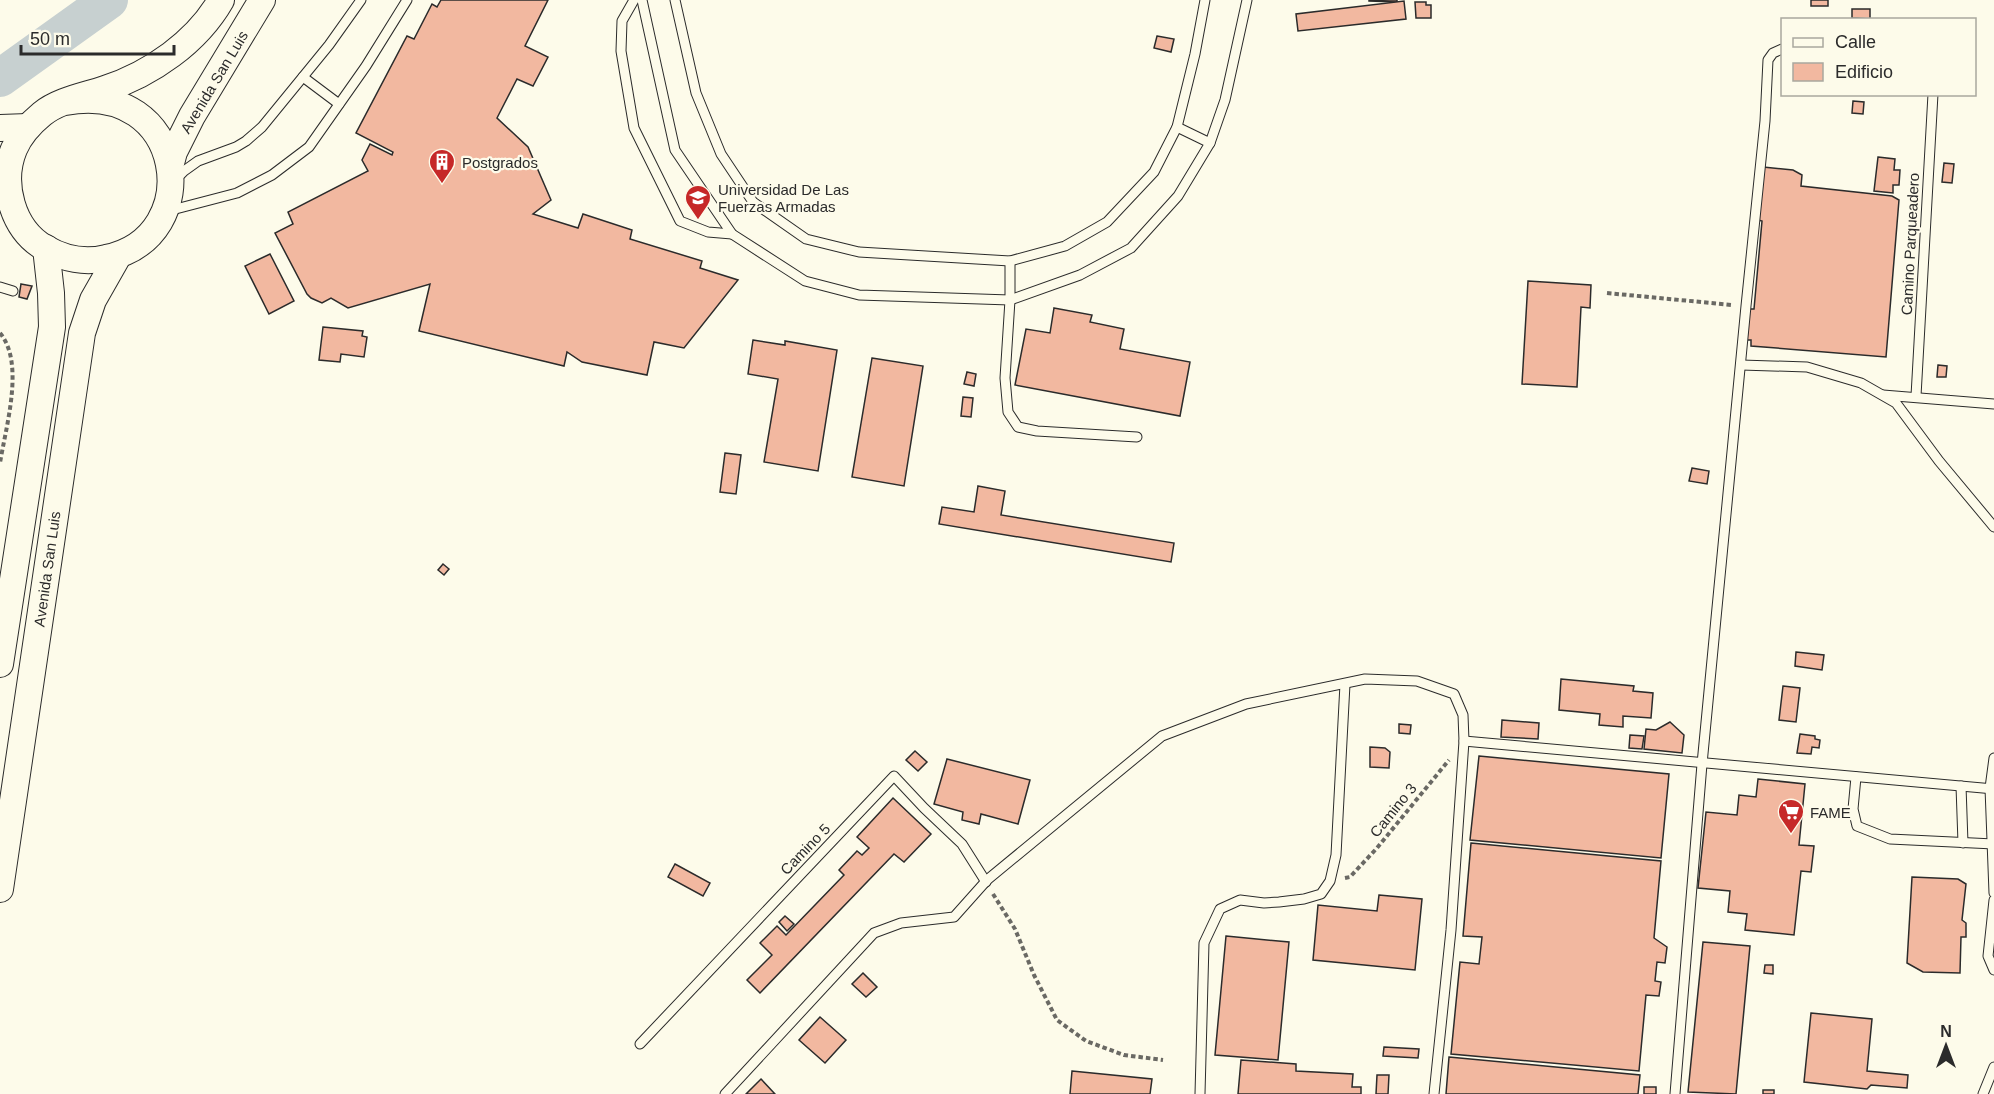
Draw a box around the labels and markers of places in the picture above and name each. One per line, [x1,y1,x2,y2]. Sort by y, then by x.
building icon: Postgrados [427,147,457,185]
place label: Postgrados [462,154,538,171]
place label: Universidad De Las Fuerzas Armadas [718,181,849,215]
school or university icon: Universidad De Las Fuerzas Armadas [683,183,713,221]
supermarket icon: FAME [1776,797,1806,835]
place label: FAME [1810,804,1851,821]

